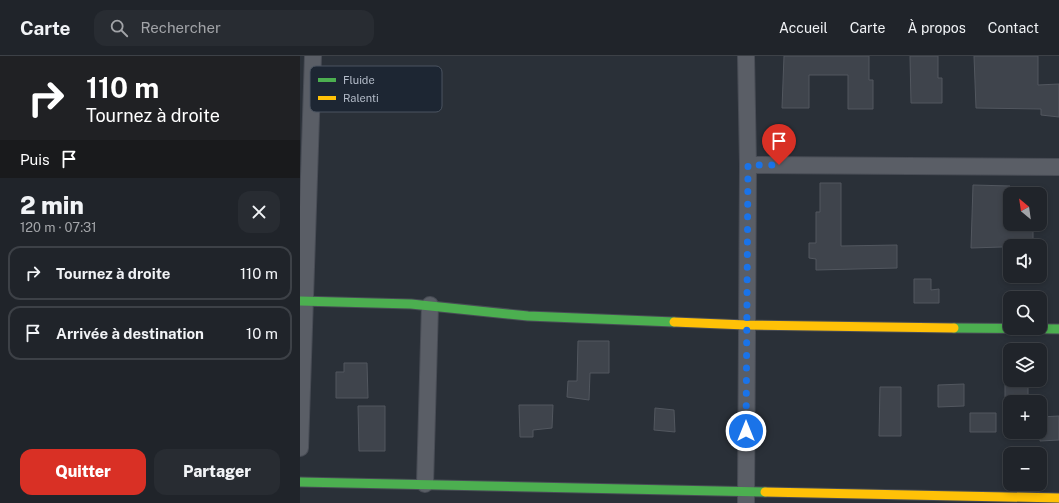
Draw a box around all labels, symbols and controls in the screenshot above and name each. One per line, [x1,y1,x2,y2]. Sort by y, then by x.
search box [94,10,374,46]
text: Carte [20,17,70,39]
icon: search [108,17,130,39]
text: Rechercher [140,19,221,36]
text: Accueil [779,20,828,36]
text: Carte [850,20,886,36]
text: À propos [908,20,966,36]
text: Contact [988,20,1039,36]
legend [310,66,442,112]
text: 110 m [86,71,159,104]
icon: right [20,72,72,124]
text: Fluide [343,74,375,86]
text: Ralenti [343,92,379,104]
text: Tournez à droite [86,105,220,126]
pin [762,124,796,165]
icon: arrive [768,130,790,152]
icon: arrive [58,148,80,170]
text: Puis [20,151,50,168]
north arrow [1003,187,1047,231]
map controls [1003,187,1047,491]
text: 2 min [20,191,84,219]
button: close [238,191,280,233]
text: 120 m · 07:31 [20,220,97,235]
button: sound [1003,239,1047,283]
icon: right [22,262,44,284]
text: Tournez à droite [56,265,170,282]
text: 110 m [240,265,278,282]
button: search [1003,291,1047,335]
icon: arrive [22,322,44,344]
text: Arrivée à destination [56,325,204,342]
text: 10 m [246,325,278,342]
button: layers [1003,343,1047,387]
button: + [1003,395,1047,439]
position arrow [725,410,767,452]
button: − [1003,447,1047,491]
button: Quitter [20,449,146,495]
button: Partager [154,449,280,495]

